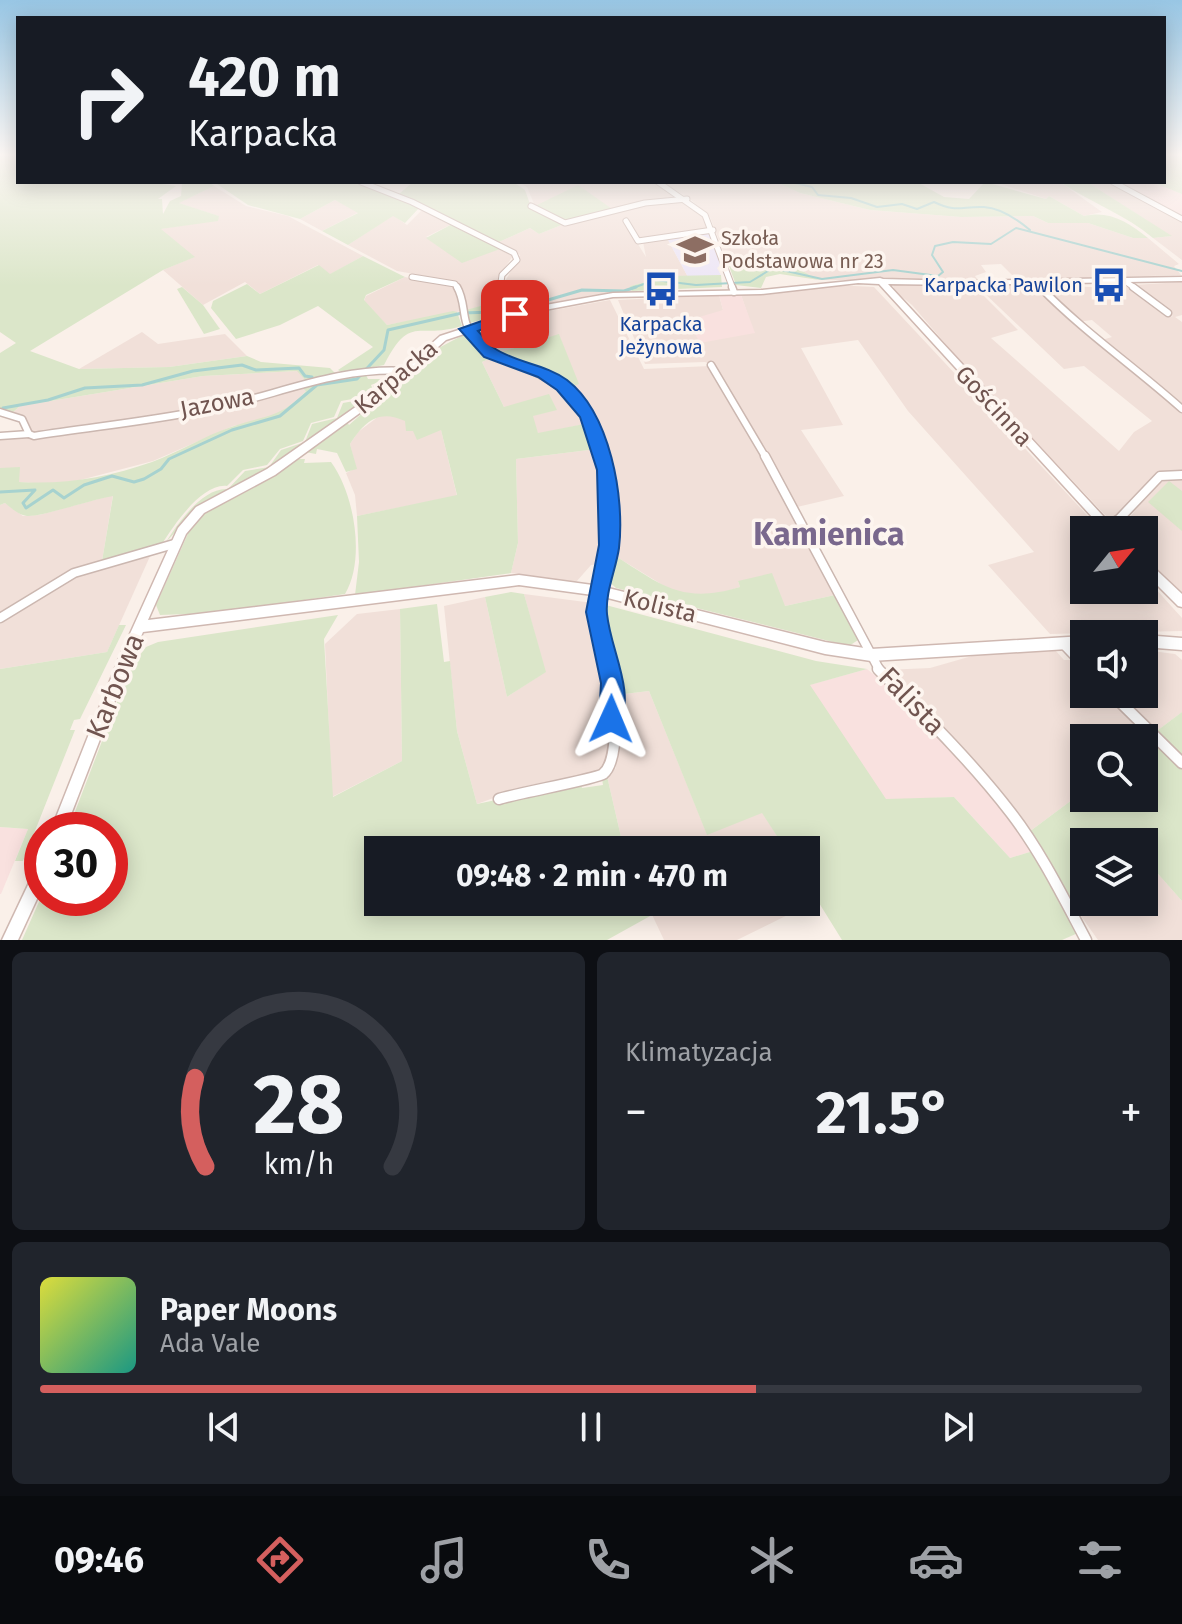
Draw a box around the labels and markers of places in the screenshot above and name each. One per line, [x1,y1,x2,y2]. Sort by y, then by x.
place label: Szkoła Podstawowa nr 23 [721,226,884,273]
school or university icon: Szkoła Podstawowa nr 23 [676,231,714,269]
bus stop icon: Karpacka Pawilon [1090,266,1128,304]
bus stop icon: Karpacka Jeżynowa [642,270,680,308]
place label: Karpacka Pawilon [924,273,1083,297]
pin [481,280,549,348]
place label: Karpacka Jeżynowa [619,312,703,359]

